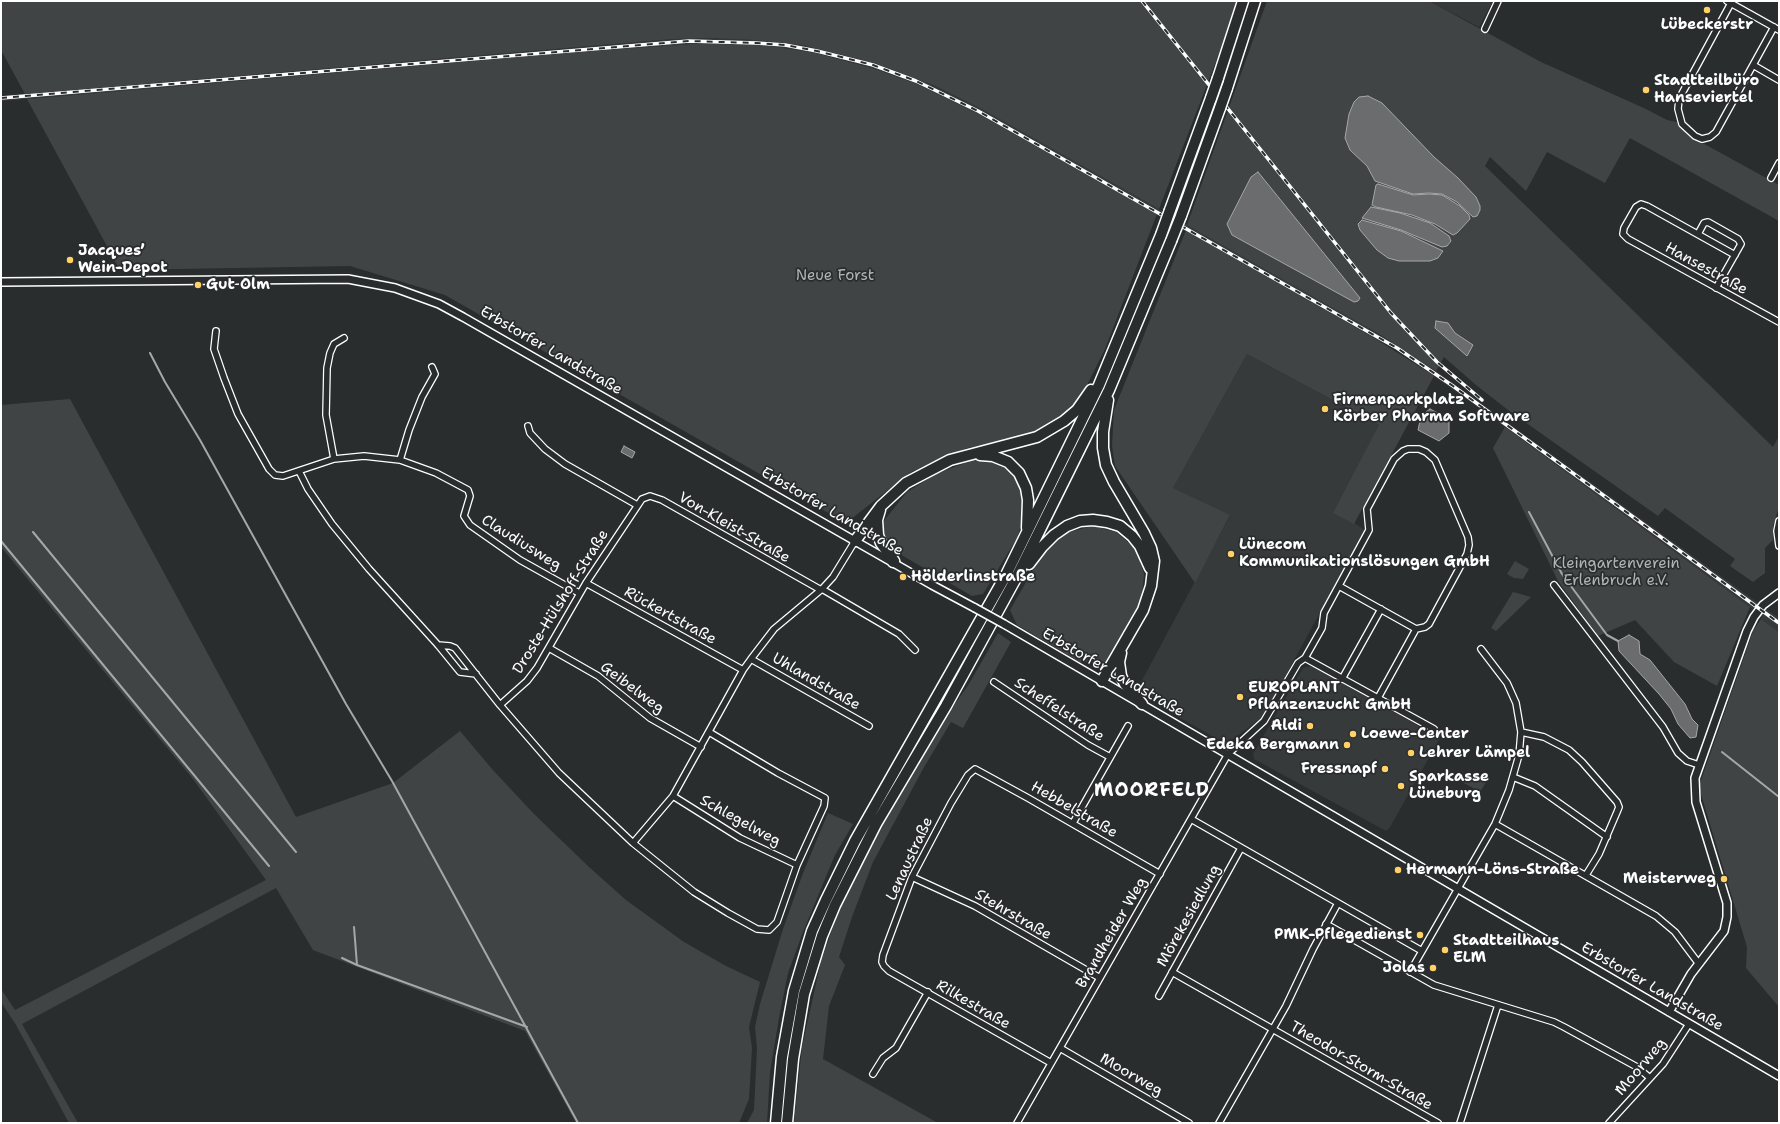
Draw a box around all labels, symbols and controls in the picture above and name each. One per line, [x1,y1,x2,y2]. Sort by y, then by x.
marker: Lübeckerstr [1702,5,1712,15]
place label: Lübeckerstr [1661,16,1753,34]
place label: Stadtteilbüro Hanseviertel [1654,72,1759,107]
marker: Stadtteilbüro Hanseviertel [1641,85,1651,95]
street label: Hansestraße [1661,239,1751,299]
place label: Jacques’ Wein-Depot [78,242,167,277]
marker: Jacques’ Wein-Depot [65,255,75,265]
park label: Neue Forst [796,267,874,285]
place label: Gut Olm [206,276,270,294]
marker: Gut Olm [193,280,203,290]
street label: Erbstorfer Landstraße [477,303,625,399]
place label: Firmenparkplatz Körber Pharma Software [1333,391,1530,426]
marker: Firmenparkplatz Körber Pharma Software [1320,404,1330,414]
street label: Erbstorfer Landstraße [758,464,906,560]
street label: Von-Kleist-Straße [675,489,793,567]
street label: Claudiusweg [478,511,564,575]
street label: Droste-Hülshoff-Straße [509,527,613,677]
place label: Lünecom Kommunikationslösungen GmbH [1239,536,1490,571]
marker: Lünecom Kommunikationslösungen GmbH [1226,549,1236,559]
park label: Kleingartenverein Erlenbruch e.V. [1552,555,1680,590]
place label: Hölderlinstraße [911,568,1035,586]
marker: Hölderlinstraße [898,572,908,582]
street label: Rückertstraße [621,583,719,649]
street label: Erbstorfer Landstraße [1039,625,1187,721]
street label: Uhlandstraße [769,649,863,715]
street label: Geibelweg [596,658,668,718]
street label: Scheffelstraße [1011,674,1107,746]
place label: EUROPLANT Pflanzenzucht GmbH [1248,679,1411,714]
marker: EUROPLANT Pflanzenzucht GmbH [1235,692,1245,702]
place label: Aldi [1271,717,1302,735]
marker: Aldi [1305,721,1315,731]
place label: Loewe-Center [1361,725,1469,743]
marker: Loewe-Center [1348,729,1358,739]
place label: Edeka Bergmann [1206,736,1339,754]
marker: Edeka Bergmann [1342,740,1352,750]
place label: Lehrer Lämpel [1419,744,1530,762]
marker: Lehrer Lämpel [1406,748,1416,758]
place label: Fressnapf [1301,760,1377,778]
marker: Fressnapf [1380,764,1390,774]
place label: Sparkasse Lüneburg [1409,768,1489,803]
street label: Hebbelstraße [1028,778,1120,842]
district label: MOORFELD [1094,780,1210,802]
marker: Sparkasse Lüneburg [1396,781,1406,791]
street label: Schlegelweg [697,791,783,851]
street label: Lenaustraße [883,814,937,904]
place label: Hermann-Löns-Straße [1406,861,1579,879]
street label: Mörekesiedlung [1153,862,1225,970]
marker: Hermann-Löns-Straße [1393,865,1403,875]
place label: Meisterweg [1623,870,1716,888]
street label: Brandheider Weg [1073,874,1151,992]
marker: Meisterweg [1719,874,1729,884]
street label: Stehrstraße [971,886,1055,944]
place label: PMK-Pflegedienst [1274,926,1412,944]
marker: PMK-Pflegedienst [1415,930,1425,940]
place label: Stadtteilhaus ELM [1453,932,1559,967]
street label: Erbstorfer Landstraße [1578,939,1726,1035]
marker: Stadtteilhaus ELM [1440,945,1450,955]
place label: Jolas [1383,959,1425,977]
marker: Jolas [1428,963,1438,973]
street label: Rilkestraße [933,977,1013,1033]
street label: Theodor-Storm-Straße [1286,1018,1436,1114]
street label: Moorweg [1612,1035,1670,1099]
street label: Moorweg [1096,1050,1166,1100]

